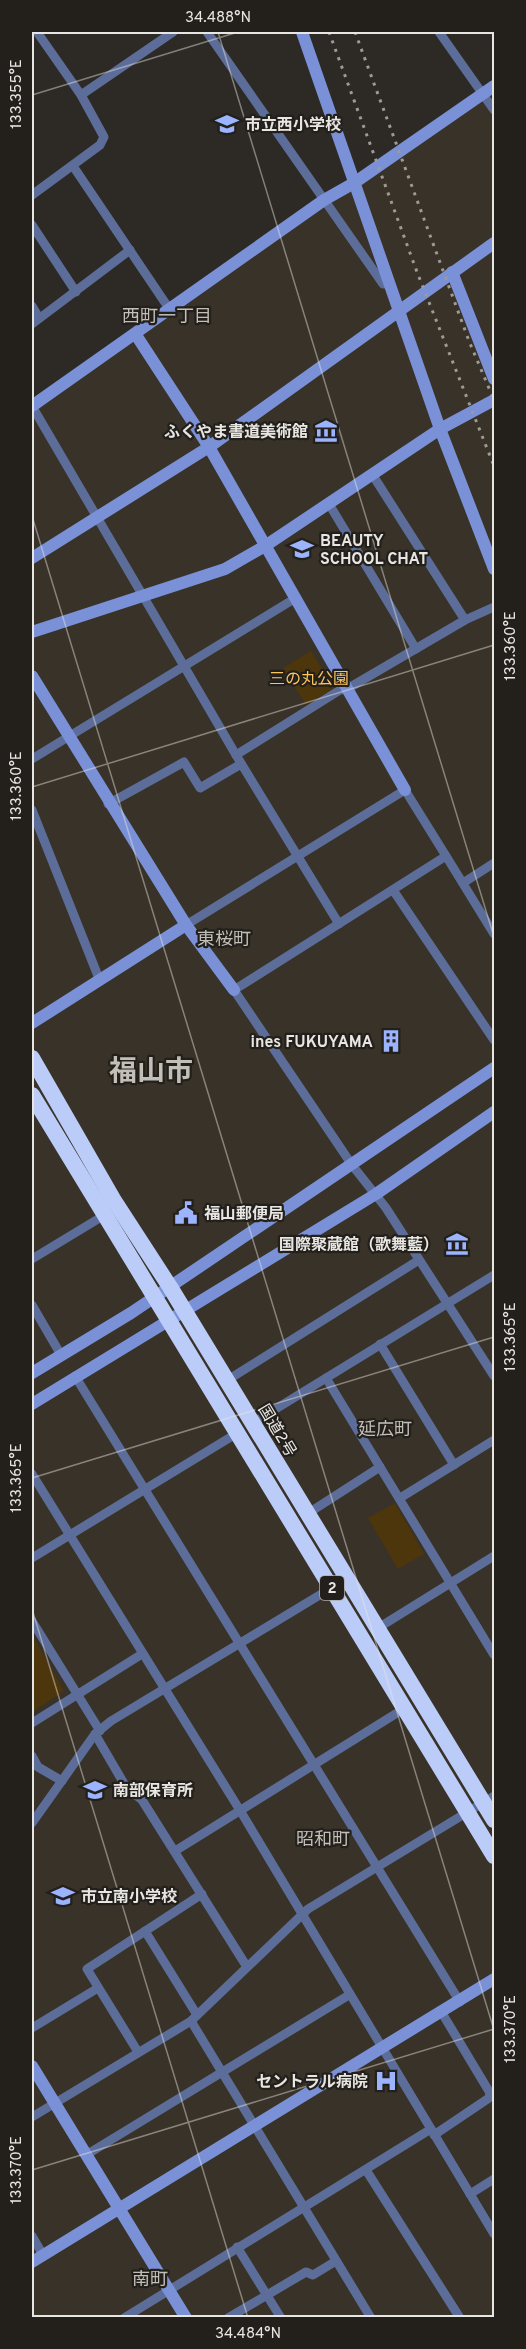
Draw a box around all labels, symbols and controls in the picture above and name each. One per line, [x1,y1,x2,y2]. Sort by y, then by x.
text: 34.488°N [185,9,251,28]
text: 133.355°E [8,59,27,129]
school or university icon: 市立西小学校 [214,111,240,137]
place label: 市立西小学校 [245,116,341,136]
district label: 西町一丁目 [122,306,212,329]
museum icon: ふくやま書道美術館 [313,418,339,444]
place label: ふくやま書道美術館 [164,422,308,443]
place label: BEAUTY SCHOOL CHAT [320,532,428,570]
school or university icon: BEAUTY SCHOOL CHAT [289,536,315,562]
text: 133.360°E [502,611,521,681]
park label: 三の丸公園 [269,670,349,690]
text: 133.360°E [8,751,27,821]
district label: 東桜町 [197,929,251,952]
building icon: ines FUKUYAMA [378,1028,404,1054]
place label: ines FUKUYAMA [250,1033,373,1053]
district label: 福山市 [109,1055,193,1091]
public building icon: 福山郵便局 [173,1200,199,1226]
place label: 福山郵便局 [204,1205,284,1225]
museum icon: 国際聚蔵館（歌舞藍） [444,1231,470,1257]
place label: 国際聚蔵館（歌舞藍） [279,1236,439,1256]
text: 133.365°E [502,1302,521,1372]
street label: 国道2号 [253,1401,300,1461]
district label: 延広町 [358,1419,412,1442]
text: 133.365°E [8,1443,27,1513]
road number: 2 [320,1576,344,1600]
school or university icon: 南部保育所 [82,1777,108,1803]
place label: 南部保育所 [113,1782,193,1802]
district label: 昭和町 [296,1829,350,1852]
school or university icon: 市立南小学校 [50,1883,76,1909]
place label: 市立南小学校 [81,1888,177,1908]
text: 133.370°E [502,1995,521,2063]
hospital icon: セントラル病院 [373,2068,399,2094]
place label: セントラル病院 [256,2073,368,2093]
text: 133.370°E [8,2136,27,2204]
district label: 南町 [132,2269,168,2292]
text: 34.484°N [215,2325,281,2344]

